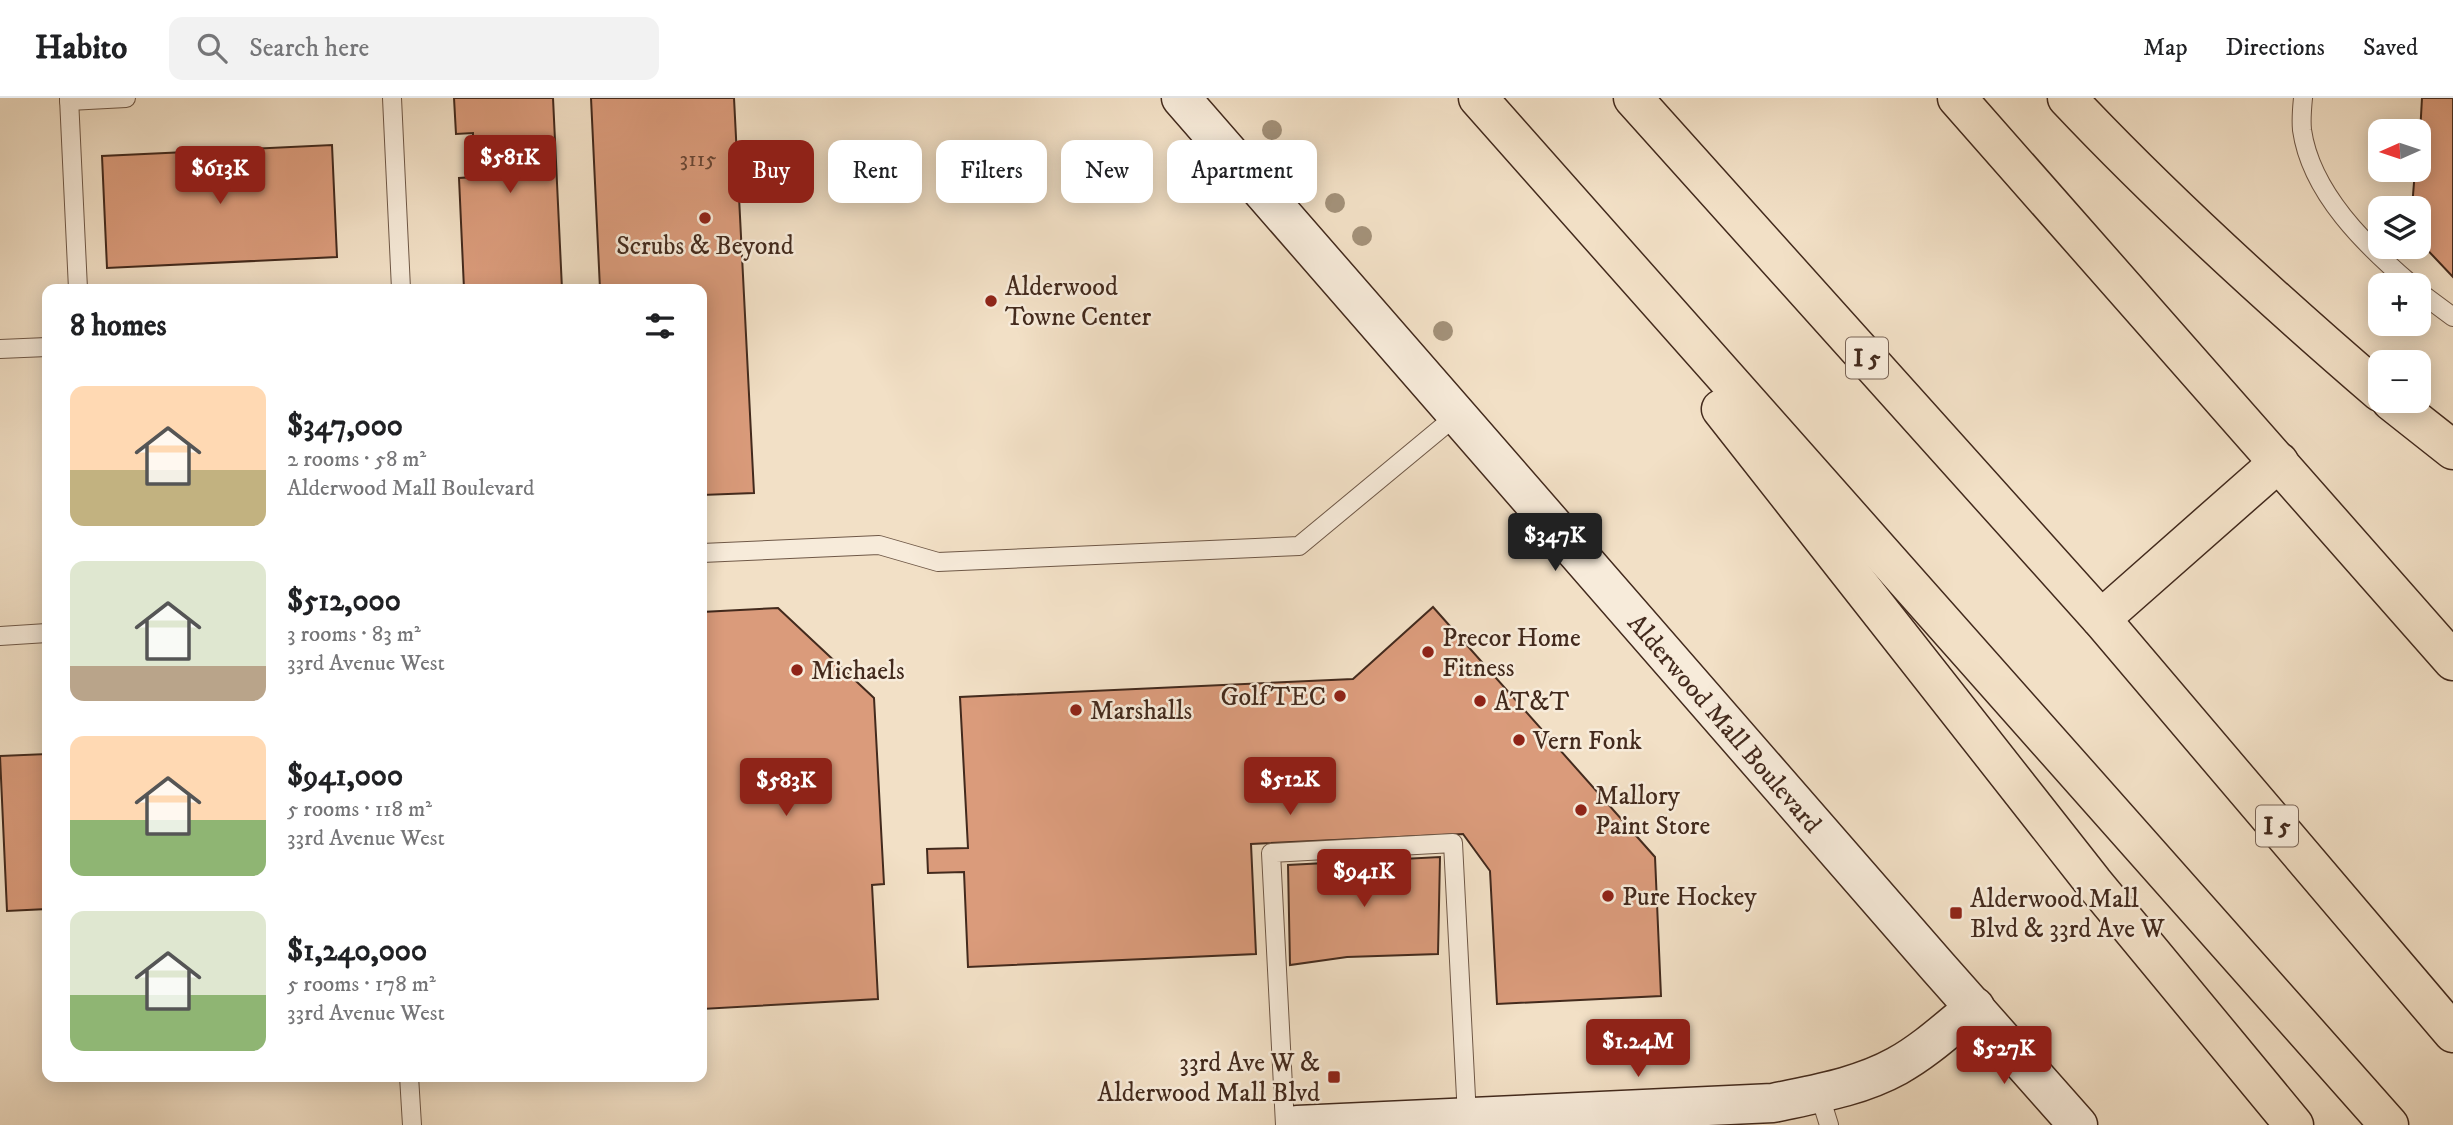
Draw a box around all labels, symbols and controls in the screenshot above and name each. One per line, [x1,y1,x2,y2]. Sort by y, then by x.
search box [169,17,659,80]
text: Habito [35,28,127,69]
icon: search [193,29,231,67]
text: Search here [249,32,369,65]
text: Map [2143,33,2188,63]
text: Directions [2226,33,2325,63]
text: Saved [2363,33,2418,63]
north arrow [2368,119,2431,182]
map controls [2368,119,2431,413]
pin: $581K [461,136,559,195]
chip: Buy [728,140,814,203]
chip: Rent [828,140,922,203]
chip: Filters [936,140,1047,203]
chip: New [1061,140,1153,203]
chip: Apartment [1167,140,1317,203]
text: $581K [480,143,540,172]
house number: 3115 [680,145,716,174]
pin: $613K [171,146,269,206]
text: $613K [191,154,249,183]
button: layers [2368,196,2431,259]
marker: Scrubs & Beyond [697,210,713,226]
place label: Scrubs & Beyond [616,230,794,263]
place label: Alderwood Towne Center [1005,271,1152,334]
button: + [2368,273,2431,336]
marker: Alderwood Towne Center [983,293,999,309]
icon: filters [641,307,679,345]
text: 8 homes [70,308,167,345]
road number: I 5 [1846,338,1888,379]
button: − [2368,350,2431,413]
text: $347,000 [287,408,403,445]
icon: home [126,414,210,498]
text: 2 rooms · 58 m² [287,445,426,474]
text: Alderwood Mall Boulevard [287,474,534,503]
pin: $347K [1506,514,1604,573]
text: $347K [1524,521,1586,550]
text: $512,000 [287,583,401,620]
icon: home [126,589,210,673]
street label: Alderwood Mall Boulevard [1620,608,1828,840]
text: 3 rooms · 83 m² [287,620,421,649]
place label: Precor Home Fitness [1442,622,1581,685]
marker: Precor Home Fitness [1420,644,1436,660]
text: 33rd Avenue West [287,649,445,678]
place label: Michaels [811,655,905,688]
marker: Michaels [789,662,805,678]
place label: GolfTEC [1220,681,1326,714]
place label: AT&T [1494,686,1570,719]
marker: GolfTEC [1332,688,1348,704]
marker: AT&T [1472,693,1488,709]
place label: Marshalls [1090,695,1192,728]
marker: Marshalls [1068,702,1084,718]
place label: Vern Fonk [1532,725,1642,758]
marker: Vern Fonk [1511,732,1527,748]
text: $941,000 [287,758,403,795]
pin: $583K [737,758,835,818]
pin: $512K [1241,758,1339,817]
icon: home [126,764,210,848]
text: $512K [1260,765,1320,794]
text: $583K [756,766,816,795]
place label: Mallory Paint Store [1595,780,1710,843]
text: 5 rooms · 118 m² [287,795,432,824]
marker: Mallory Paint Store [1573,802,1589,818]
road number: I 5 [2256,806,2298,846]
text: 33rd Avenue West [287,824,445,853]
pin: $941K [1315,850,1413,909]
text: $941K [1333,857,1395,886]
place label: Pure Hockey [1622,881,1757,914]
place label: Alderwood Mall Blvd & 33rd Ave W [1970,883,2166,946]
marker: Pure Hockey [1600,888,1616,904]
marker: Alderwood Mall Blvd & 33rd Ave W [1948,905,1964,921]
text: $1,240,000 [287,933,427,970]
icon: home [126,939,210,1023]
text: 5 rooms · 178 m² [287,970,436,999]
text: 33rd Avenue West [287,999,445,1028]
pin: $1.24M [1581,1020,1695,1079]
pin: $527K [1955,1026,2053,1086]
text: $1.24M [1602,1027,1674,1056]
text: $527K [1972,1034,2036,1063]
place label: 33rd Ave W & Alderwood Mall Blvd [1097,1047,1320,1110]
marker: 33rd Ave W & Alderwood Mall Blvd [1326,1069,1342,1085]

